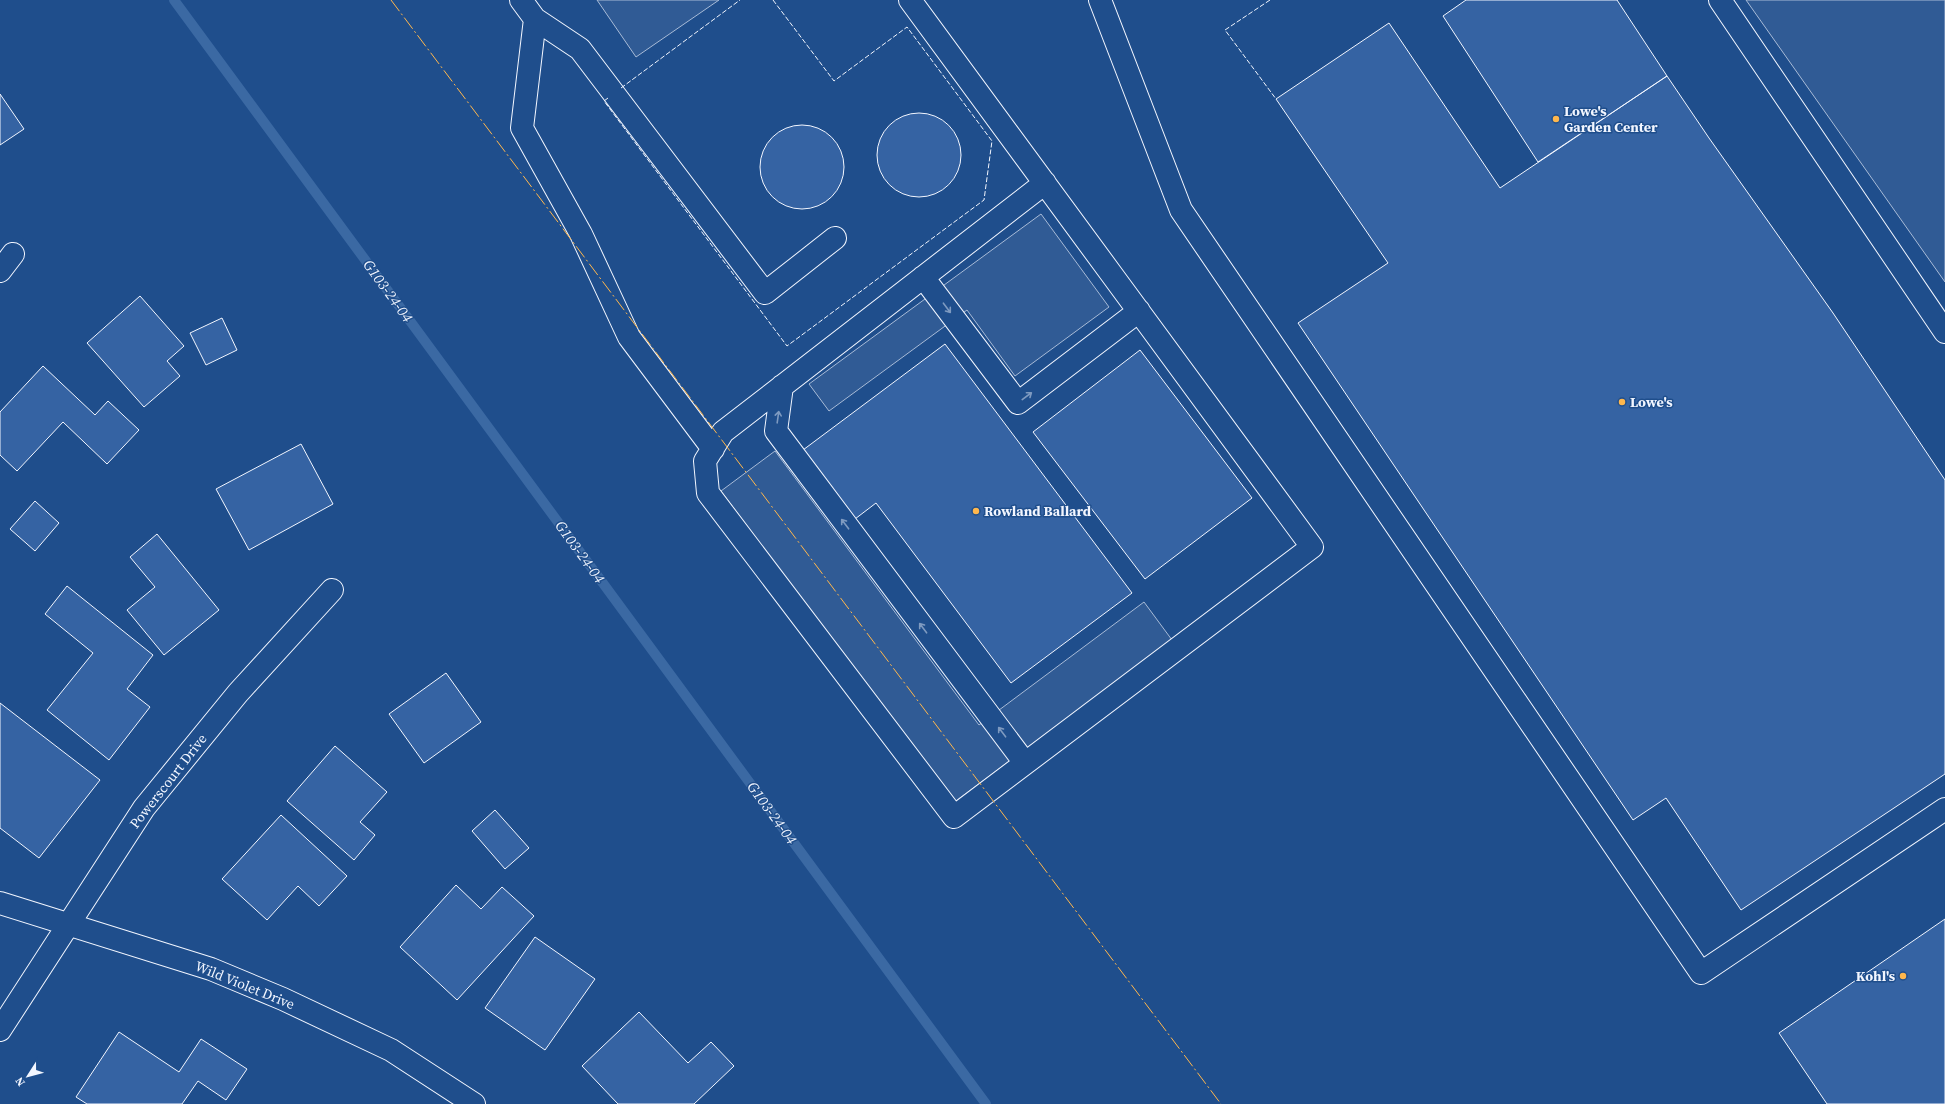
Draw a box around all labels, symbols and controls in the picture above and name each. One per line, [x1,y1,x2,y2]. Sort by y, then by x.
place label: Lowe's Garden Center [1564,101,1658,137]
marker: Lowe's Garden Center [1551,114,1561,124]
water label: G103-24-04 [359,255,418,327]
one-way arrow [942,302,951,313]
one-way arrow [1021,392,1032,400]
place label: Lowe's [1630,392,1673,412]
marker: Lowe's [1617,397,1627,407]
one-way arrow [774,411,782,424]
place label: Rowland Ballard [984,501,1092,521]
marker: Rowland Ballard [971,506,981,516]
water label: G103-24-04 [551,516,610,588]
one-way arrow [841,518,850,529]
one-way arrow [919,622,928,633]
one-way arrow [997,726,1006,737]
street label: Powerscourt Drive [125,729,211,833]
water label: G103-24-04 [743,777,802,849]
street label: Wild Violet Drive [192,956,298,1014]
place label: Kohl's [1856,966,1896,986]
marker: Kohl's [1898,971,1908,981]
north arrow [8,1056,48,1096]
text: N [12,1074,29,1089]

